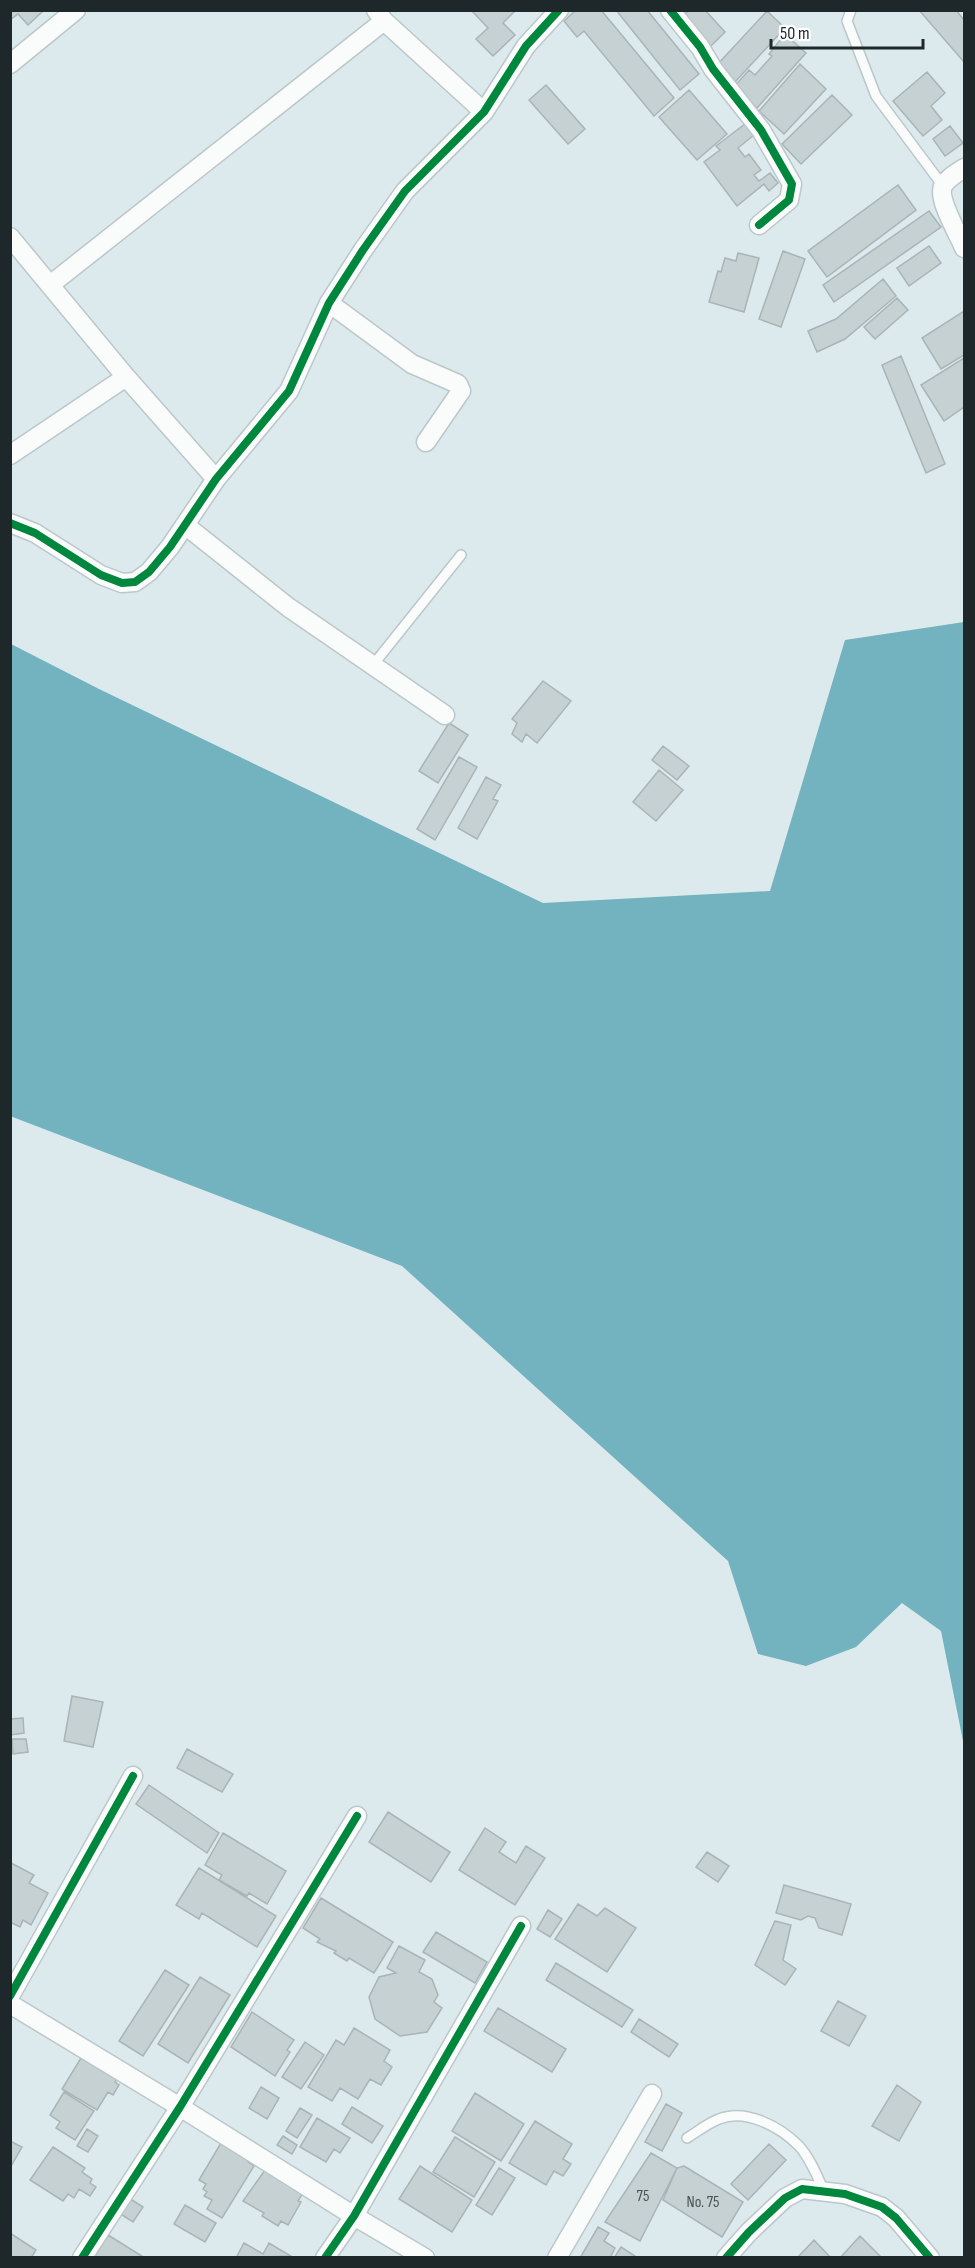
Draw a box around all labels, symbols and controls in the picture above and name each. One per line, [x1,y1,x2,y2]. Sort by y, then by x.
scale bar [771,12,922,50]
text: 50 m [780,23,810,44]
house number: 75 [637,2187,649,2206]
house number: No. 75 [686,2193,720,2212]

